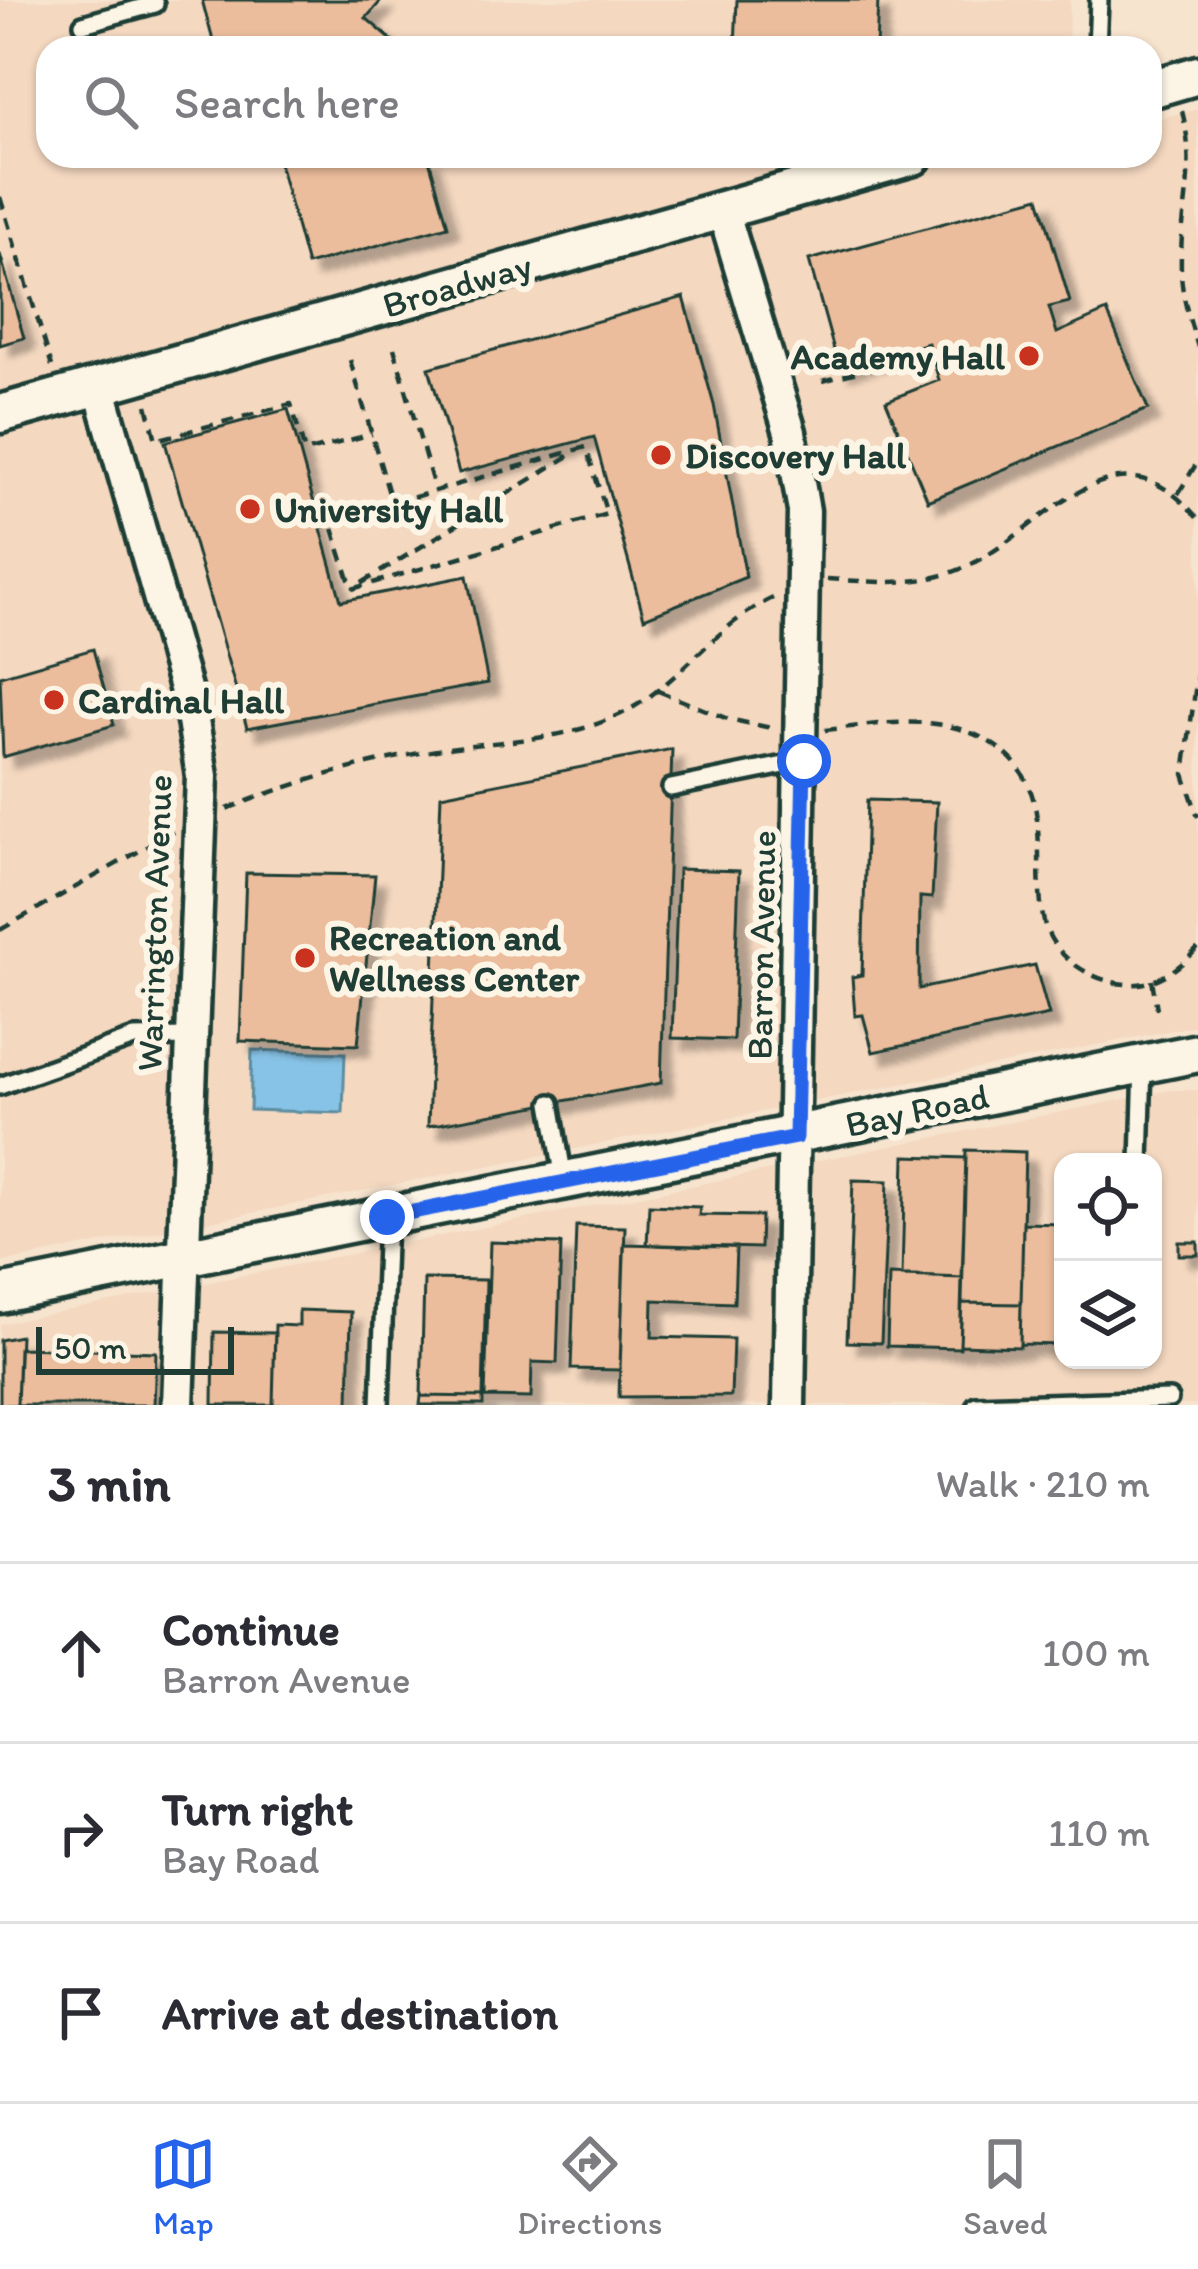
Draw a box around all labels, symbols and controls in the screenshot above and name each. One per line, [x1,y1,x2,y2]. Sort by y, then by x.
search box [36,36,1162,168]
icon: search [78,69,144,135]
text: Search here [174,75,400,129]
street label: Broadway [378,243,537,327]
place label: Academy Hall [791,335,1006,378]
marker: Academy Hall [1016,343,1042,369]
place label: Discovery Hall [685,434,907,477]
marker: Discovery Hall [648,442,674,468]
place label: University Hall [274,488,504,531]
marker: University Hall [237,496,263,522]
place label: Cardinal Hall [78,679,285,722]
marker: Cardinal Hall [41,687,67,713]
route start [777,734,831,788]
street label: Warrington Avenue [127,774,181,1072]
street label: Barron Avenue [738,830,784,1060]
place label: Recreation and Wellness Center [329,916,579,1000]
marker: Recreation and Wellness Center [292,945,318,971]
street label: Bay Road [841,1074,993,1146]
map controls [1054,1153,1162,1369]
button: locate [1054,1153,1162,1261]
route end [360,1190,414,1244]
button: layers [1054,1261,1162,1369]
scale bar [36,1321,234,1374]
text: 50 m [54,1328,127,1367]
text: 3 min [48,1453,170,1514]
text: Walk · 210 m [936,1460,1150,1507]
text: Continue [162,1602,340,1656]
icon: ahead [48,1620,114,1686]
text: 100 m [1042,1629,1150,1676]
text: Barron Avenue [162,1656,411,1703]
text: Turn right [162,1782,353,1836]
icon: right [48,1800,114,1866]
text: 110 m [1048,1809,1150,1856]
text: Bay Road [162,1836,319,1883]
icon: arrive [48,1980,114,2046]
text: Arrive at destination [162,1986,558,2040]
tab: Map [150,2131,216,2242]
tab: Directions [517,2131,662,2242]
tab: Saved [963,2131,1048,2242]

